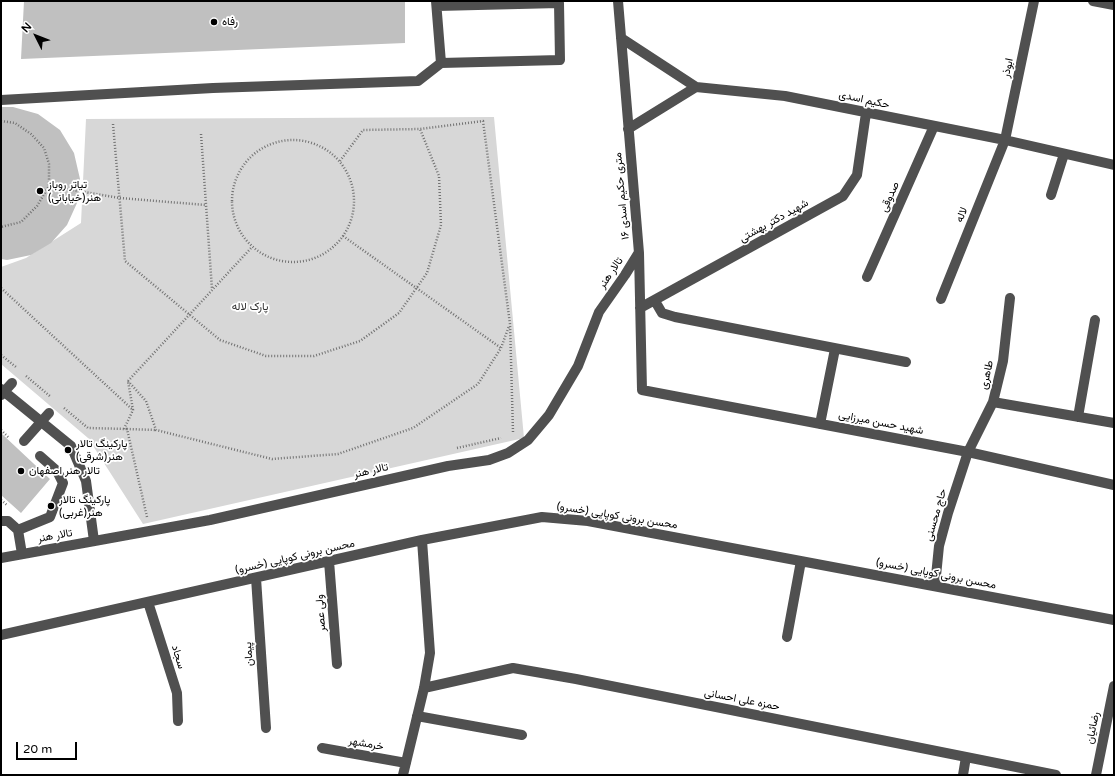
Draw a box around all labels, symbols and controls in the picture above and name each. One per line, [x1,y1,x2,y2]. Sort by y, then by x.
place label: رفاه [222,15,238,29]
north arrow [16,16,56,56]
marker: رفاه [209,17,219,27]
text: N [19,20,34,35]
street label: ابوذر [999,57,1017,79]
street label: حکیم اسدی [837,88,891,112]
street label: ۱۶ متری حکیم اسدی [612,152,632,240]
place label: تیاتر روباز هنر(خیابانی) [48,178,101,204]
street label: صدوقی [877,180,903,214]
marker: تیاتر روباز هنر(خیابانی) [35,186,45,196]
street label: شهید دکتر بهشتی [737,197,811,245]
street label: لاله [953,206,971,224]
street label: تالار هنر [596,255,626,291]
park label: پارک لاله [232,300,268,314]
street label: طاهری [977,359,997,391]
street label: شهید حسن میرزایی [837,408,925,438]
place label: پارکینگ تالار هنر(شرقی) [76,437,127,463]
marker: پارکینگ تالار هنر(شرقی) [63,445,73,455]
street label: تالار هنر [352,461,390,481]
place label: تالار هنر اصفهان [29,464,100,478]
marker: تالار هنر اصفهان [16,466,26,476]
street label: حاج محسنی [922,487,950,543]
place label: پارکینگ تالار هنر(غربی) [59,493,110,519]
street label: محسن برونی کوپایی (خسرو) [556,500,678,532]
marker: پارکینگ تالار هنر(غربی) [46,501,56,511]
street label: تالار هنر [37,526,73,546]
street label: محسن برونی کوپایی (خسرو) [234,537,356,577]
street label: محسن برونی کوپایی (خسرو) [875,556,997,592]
street label: ولی عصر [313,594,329,632]
street label: پیمان [242,641,256,667]
street label: سجاد [168,643,188,671]
street label: حمزه علی احسانی [703,686,781,714]
street label: رضائیان [1083,711,1103,745]
scale bar [18,734,79,760]
street label: خرمشهر [347,734,385,754]
text: 20 m [23,742,52,756]

